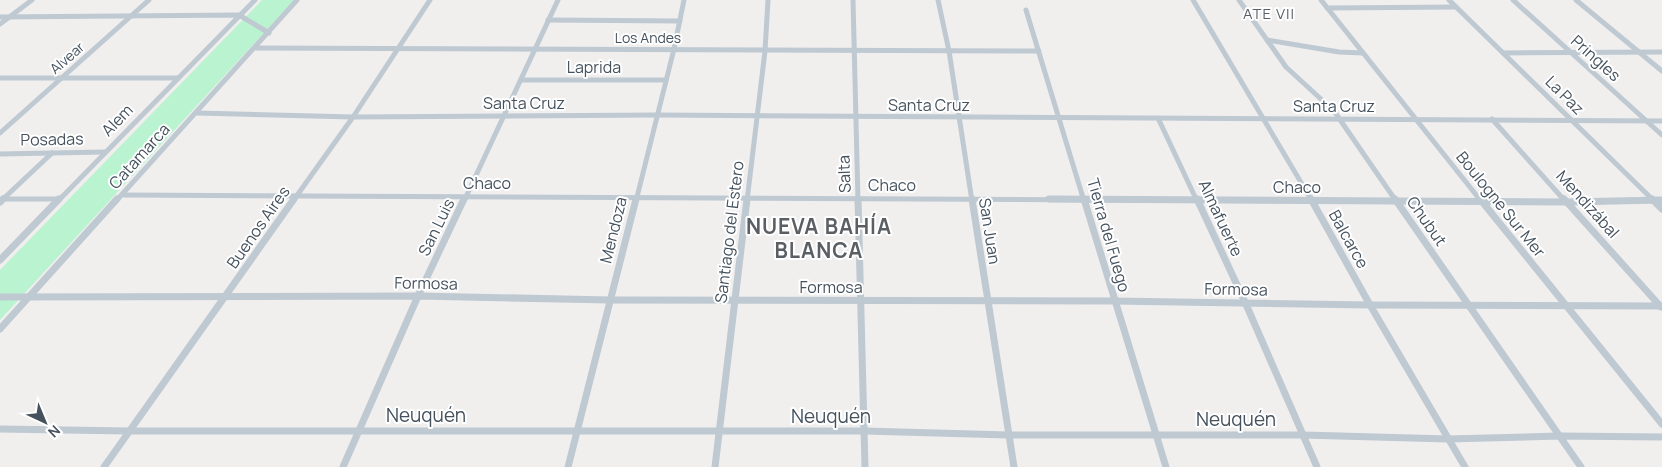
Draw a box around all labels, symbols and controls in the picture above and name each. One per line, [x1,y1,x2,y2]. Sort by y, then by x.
district label: ATE VII [1243,3,1295,24]
street label: Los Andes [615,28,681,47]
street label: Pringles [1566,30,1626,86]
street label: Alvear [45,37,88,78]
street label: Laprida [567,56,621,78]
street label: La Paz [1541,71,1589,119]
street label: Santa Cruz [483,92,565,114]
street label: Santa Cruz [888,94,970,116]
street label: Santa Cruz [1293,95,1375,117]
street label: Alem [96,99,138,141]
street label: Catamarca [104,118,174,194]
street label: Posadas [20,127,84,151]
street label: Boulogne Sur Mer [1451,146,1551,262]
street label: Salta [832,155,856,193]
street label: Santiago del Estero [709,160,749,304]
street label: Mendizábal [1552,165,1624,243]
street label: Chaco [463,172,511,194]
street label: Chaco [868,174,916,196]
street label: Tierra del Fuego [1082,175,1136,295]
street label: Almafuerte [1194,176,1248,260]
street label: Chaco [1273,176,1321,198]
street label: Buenos Aires [221,181,295,273]
street label: Chubut [1402,192,1452,250]
street label: San Luis [413,195,459,259]
street label: Mendoza [594,195,632,265]
street label: San Juan [974,196,1006,266]
street label: Balcarce [1324,206,1374,272]
district label: NUEVA BAHÍA BLANCA [746,212,892,264]
street label: Formosa [394,271,458,295]
street label: Formosa [799,276,863,298]
street label: Formosa [1204,277,1268,301]
north arrow [20,397,70,447]
street label: Neuquén [386,402,466,428]
street label: Neuquén [791,403,871,429]
street label: Neuquén [1196,406,1276,432]
text: N [44,421,65,442]

